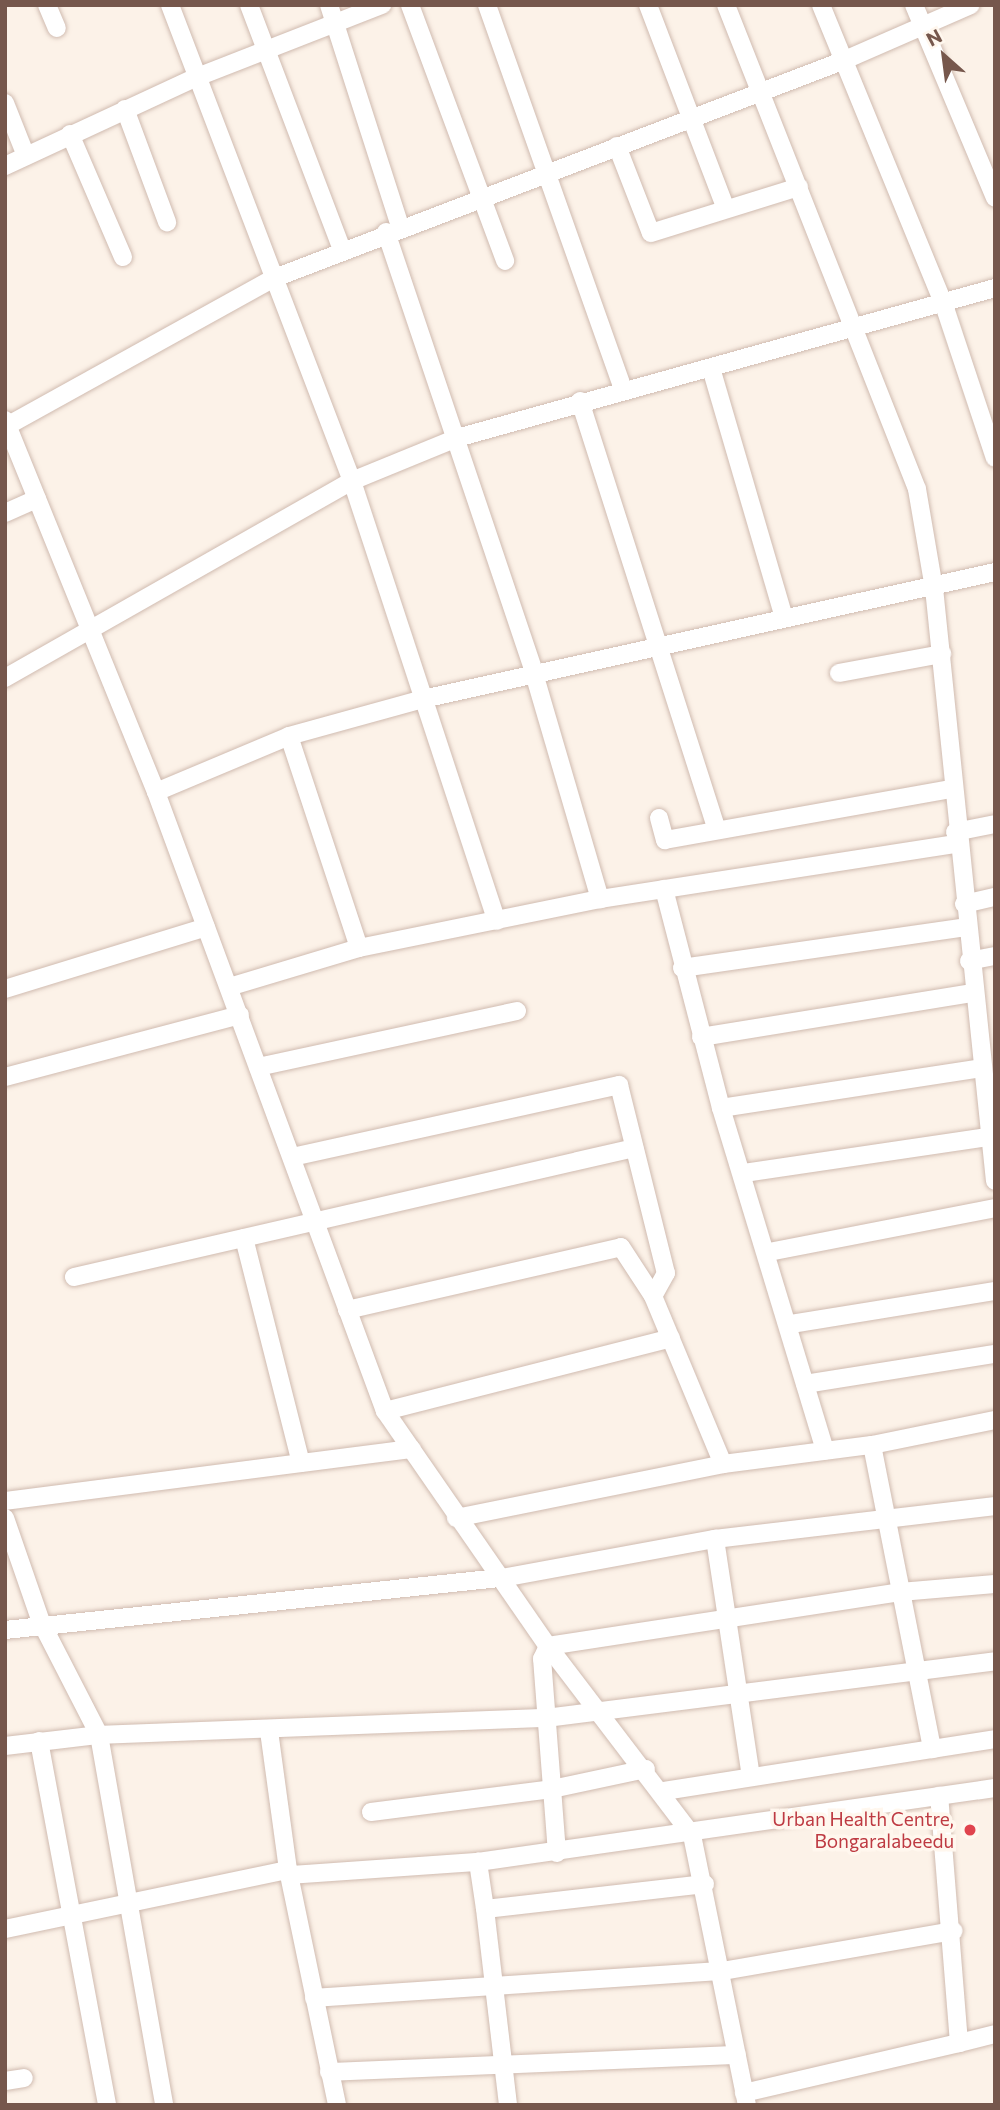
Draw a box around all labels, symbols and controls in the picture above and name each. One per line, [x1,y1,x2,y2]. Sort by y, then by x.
north arrow [909,21,979,91]
text: N [922,24,946,51]
place label: Urban Health Centre, Bongaralabeedu [772,1808,954,1852]
marker: Urban Health Centre, Bongaralabeedu [960,1820,980,1840]

